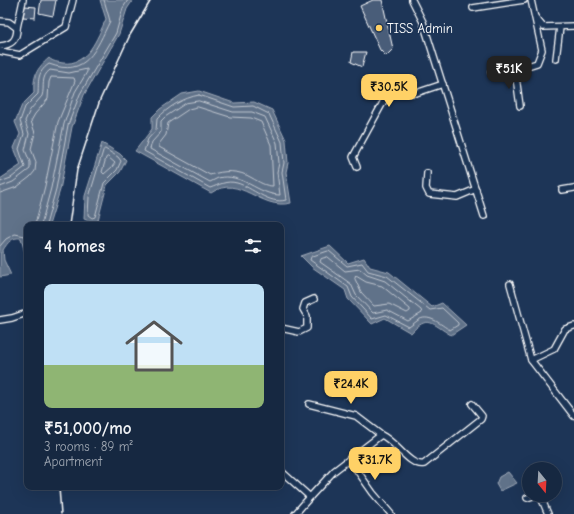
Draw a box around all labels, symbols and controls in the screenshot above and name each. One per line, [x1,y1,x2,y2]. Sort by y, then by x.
place label: TISS Admin [387,21,453,36]
marker: TISS Admin [374,23,384,33]
pin: ₹51K [485,56,533,90]
text: ₹51K [496,61,522,76]
pin: ₹30.5K [356,74,422,108]
text: ₹30.5K [370,79,408,94]
icon: filters [242,235,264,257]
text: 4 homes [44,237,105,256]
icon: home [118,310,190,382]
pin: ₹24.4K [318,371,384,405]
text: ₹24.4K [333,376,369,391]
text: ₹51,000/mo [44,419,132,438]
text: 3 rooms · 89 m² [44,439,133,454]
pin: ₹31.7K [342,447,408,481]
text: ₹31.7K [358,452,392,467]
text: Apartment [44,454,102,469]
north arrow [522,462,562,502]
map controls [522,462,562,502]

